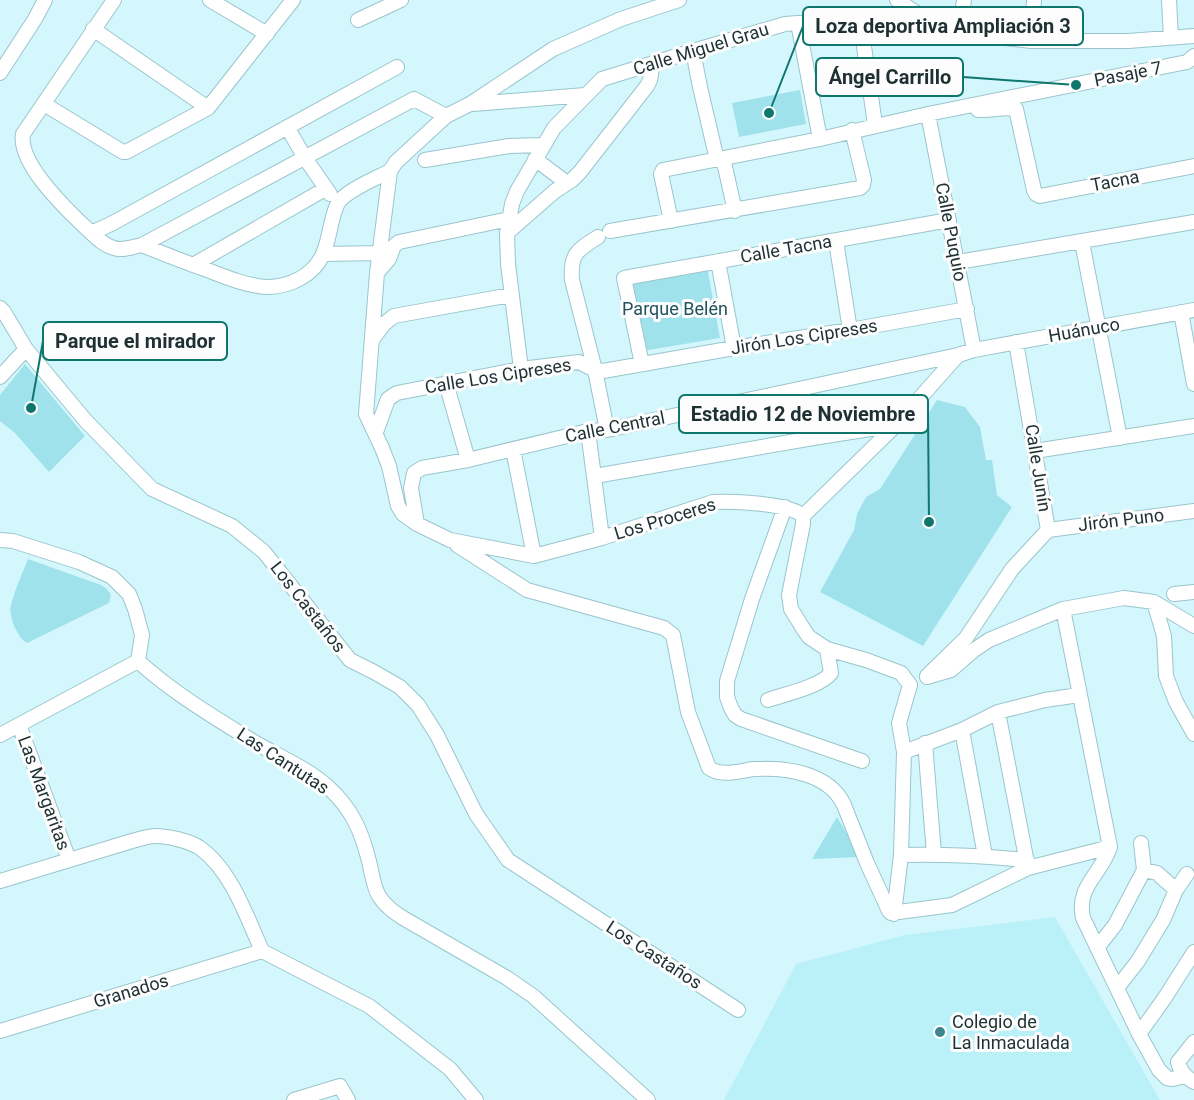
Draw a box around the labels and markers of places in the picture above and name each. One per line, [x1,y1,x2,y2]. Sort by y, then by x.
callout: Loza deportiva Ampliación 3 [803,7,1083,45]
callout: Ángel Carrillo [816,58,963,96]
callout: Parque el mirador [43,322,227,360]
callout: Estadio 12 de Noviembre [679,395,928,433]
place label: Colegio de La Inmaculada [952,1011,1070,1053]
marker: Colegio de La Inmaculada [933,1025,947,1039]

